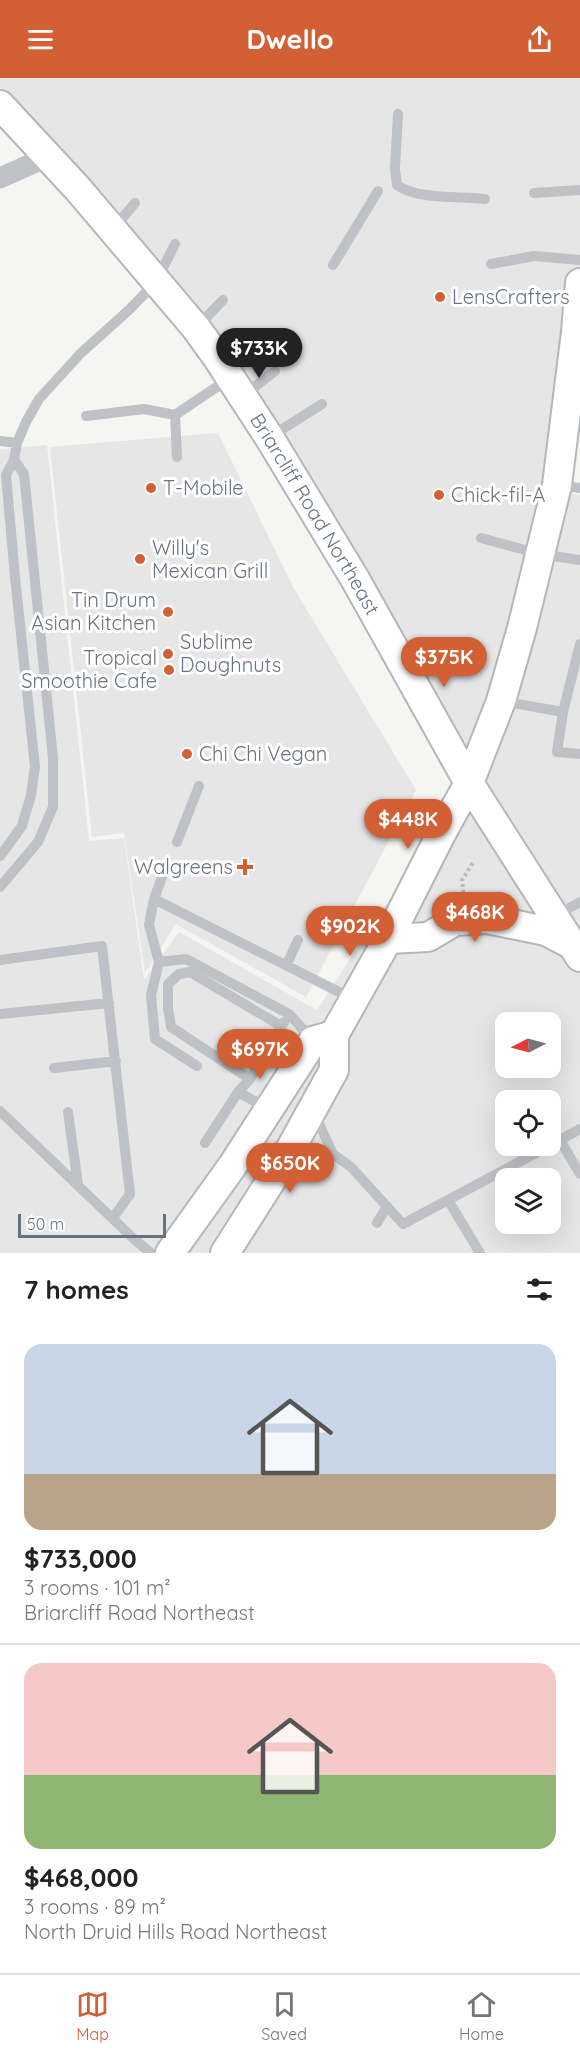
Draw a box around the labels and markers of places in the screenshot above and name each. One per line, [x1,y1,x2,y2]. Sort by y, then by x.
place label: LensCrafters [452,284,570,309]
marker: LensCrafters [433,290,447,304]
pin: $733K [217,328,301,379]
place label: T-Mobile [163,475,244,500]
marker: T-Mobile [144,481,158,495]
place label: Chick-fil-A [451,482,545,507]
marker: Chick-fil-A [432,488,446,502]
place label: Willy's Mexican Grill [152,535,268,583]
marker: Willy's Mexican Grill [133,552,147,566]
place label: Tin Drum Asian Kitchen [31,587,156,635]
marker: Tin Drum Asian Kitchen [161,605,175,619]
place label: Sublime Doughnuts [180,629,281,677]
pin: $375K [402,637,486,688]
place label: Tropical Smoothie Cafe [21,645,157,693]
marker: Sublime Doughnuts [161,647,175,661]
marker: Tropical Smoothie Cafe [162,663,176,677]
place label: Chi Chi Vegan [199,741,327,766]
marker: Chi Chi Vegan [180,747,194,761]
pin: $448K [366,799,450,850]
place label: Walgreens [134,854,233,879]
marker: Walgreens [238,860,252,874]
pin: $468K [433,892,517,943]
pin: $902K [308,906,392,957]
pin: $697K [218,1029,302,1080]
pin: $650K [248,1143,332,1194]

